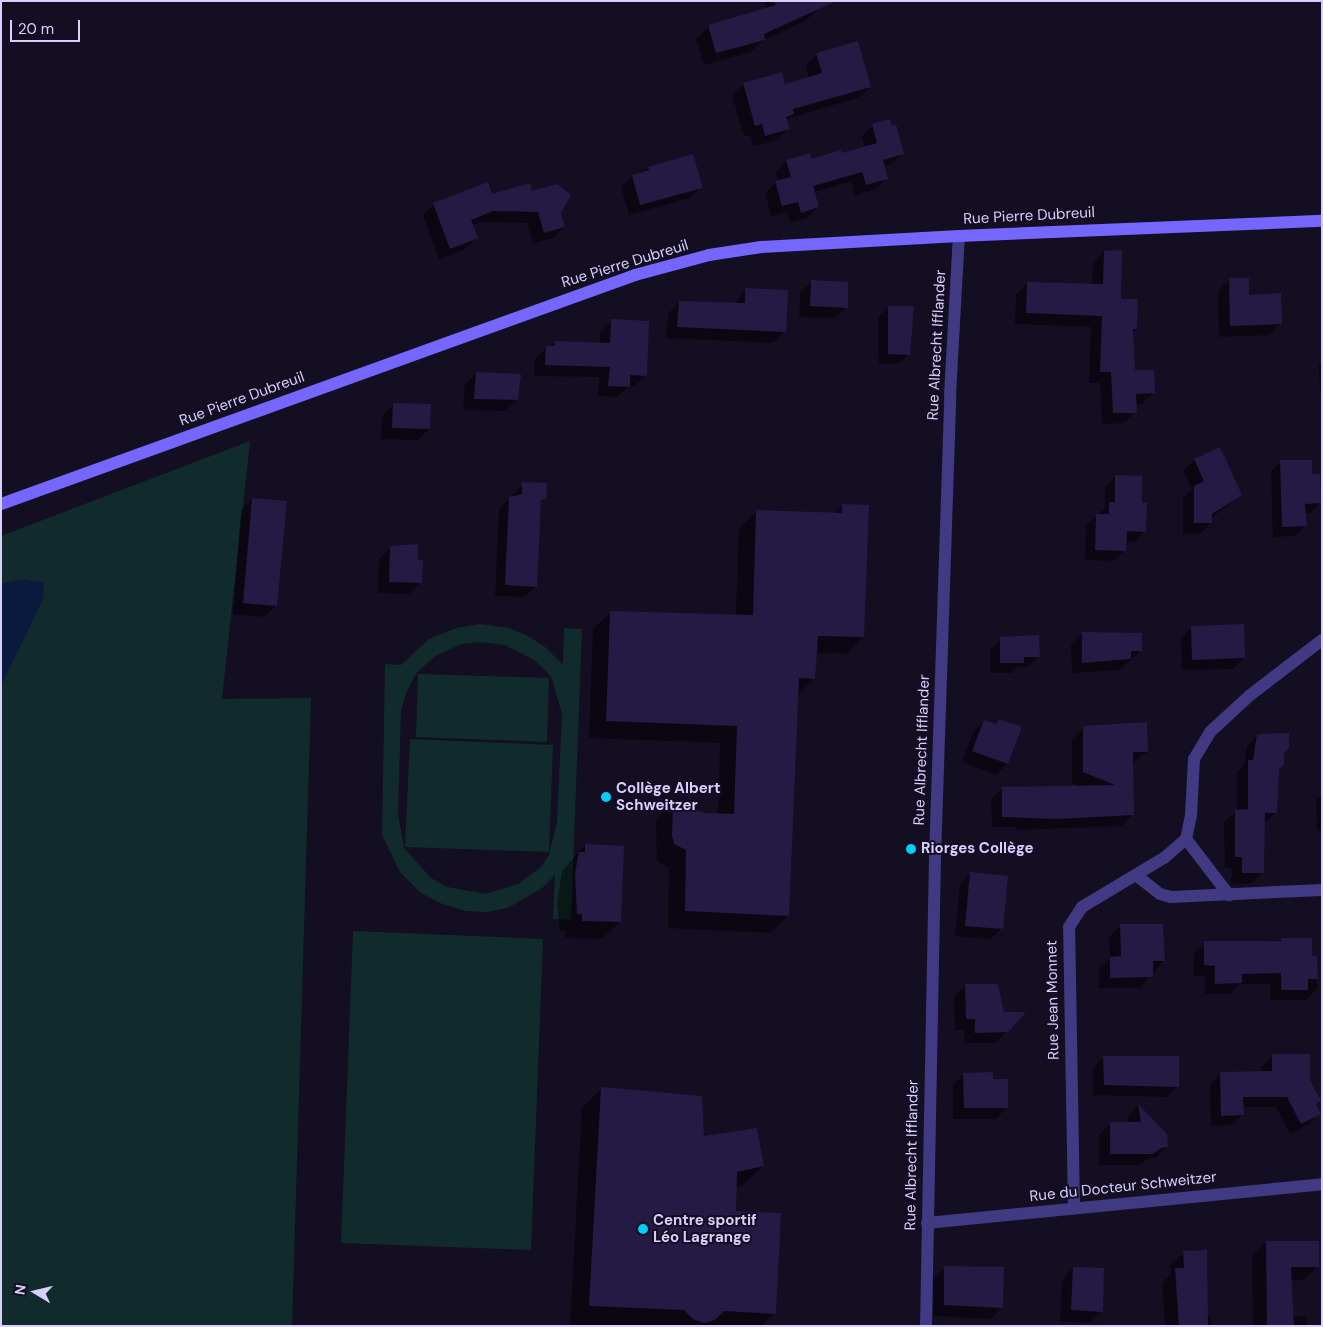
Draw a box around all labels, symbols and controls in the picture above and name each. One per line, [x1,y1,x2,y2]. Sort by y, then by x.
scale bar [12,10,82,42]
text: 20 m [18,19,54,39]
street label: Rue Pierre Dubreuil [963,204,1095,228]
street label: Rue Pierre Dubreuil [559,236,691,292]
street label: Rue Albrecht Ifflander [924,269,950,421]
street label: Rue Pierre Dubreuil [177,368,307,430]
street label: Rue Albrecht Ifflander [910,674,934,826]
place label: Collège Albert Schweitzer [616,779,720,814]
marker: Collège Albert Schweitzer [600,791,612,803]
place label: Riorges Collège [921,840,1034,858]
marker: Riorges Collège [905,843,917,855]
street label: Rue Jean Monnet [1043,940,1063,1060]
street label: Rue Albrecht Ifflander [902,1079,922,1231]
street label: Rue du Docteur Schweitzer [1029,1168,1217,1206]
place label: Centre sportif Léo Lagrange [653,1211,757,1246]
marker: Centre sportif Léo Lagrange [637,1223,649,1235]
north arrow [10,1267,60,1317]
text: N [10,1283,30,1296]

